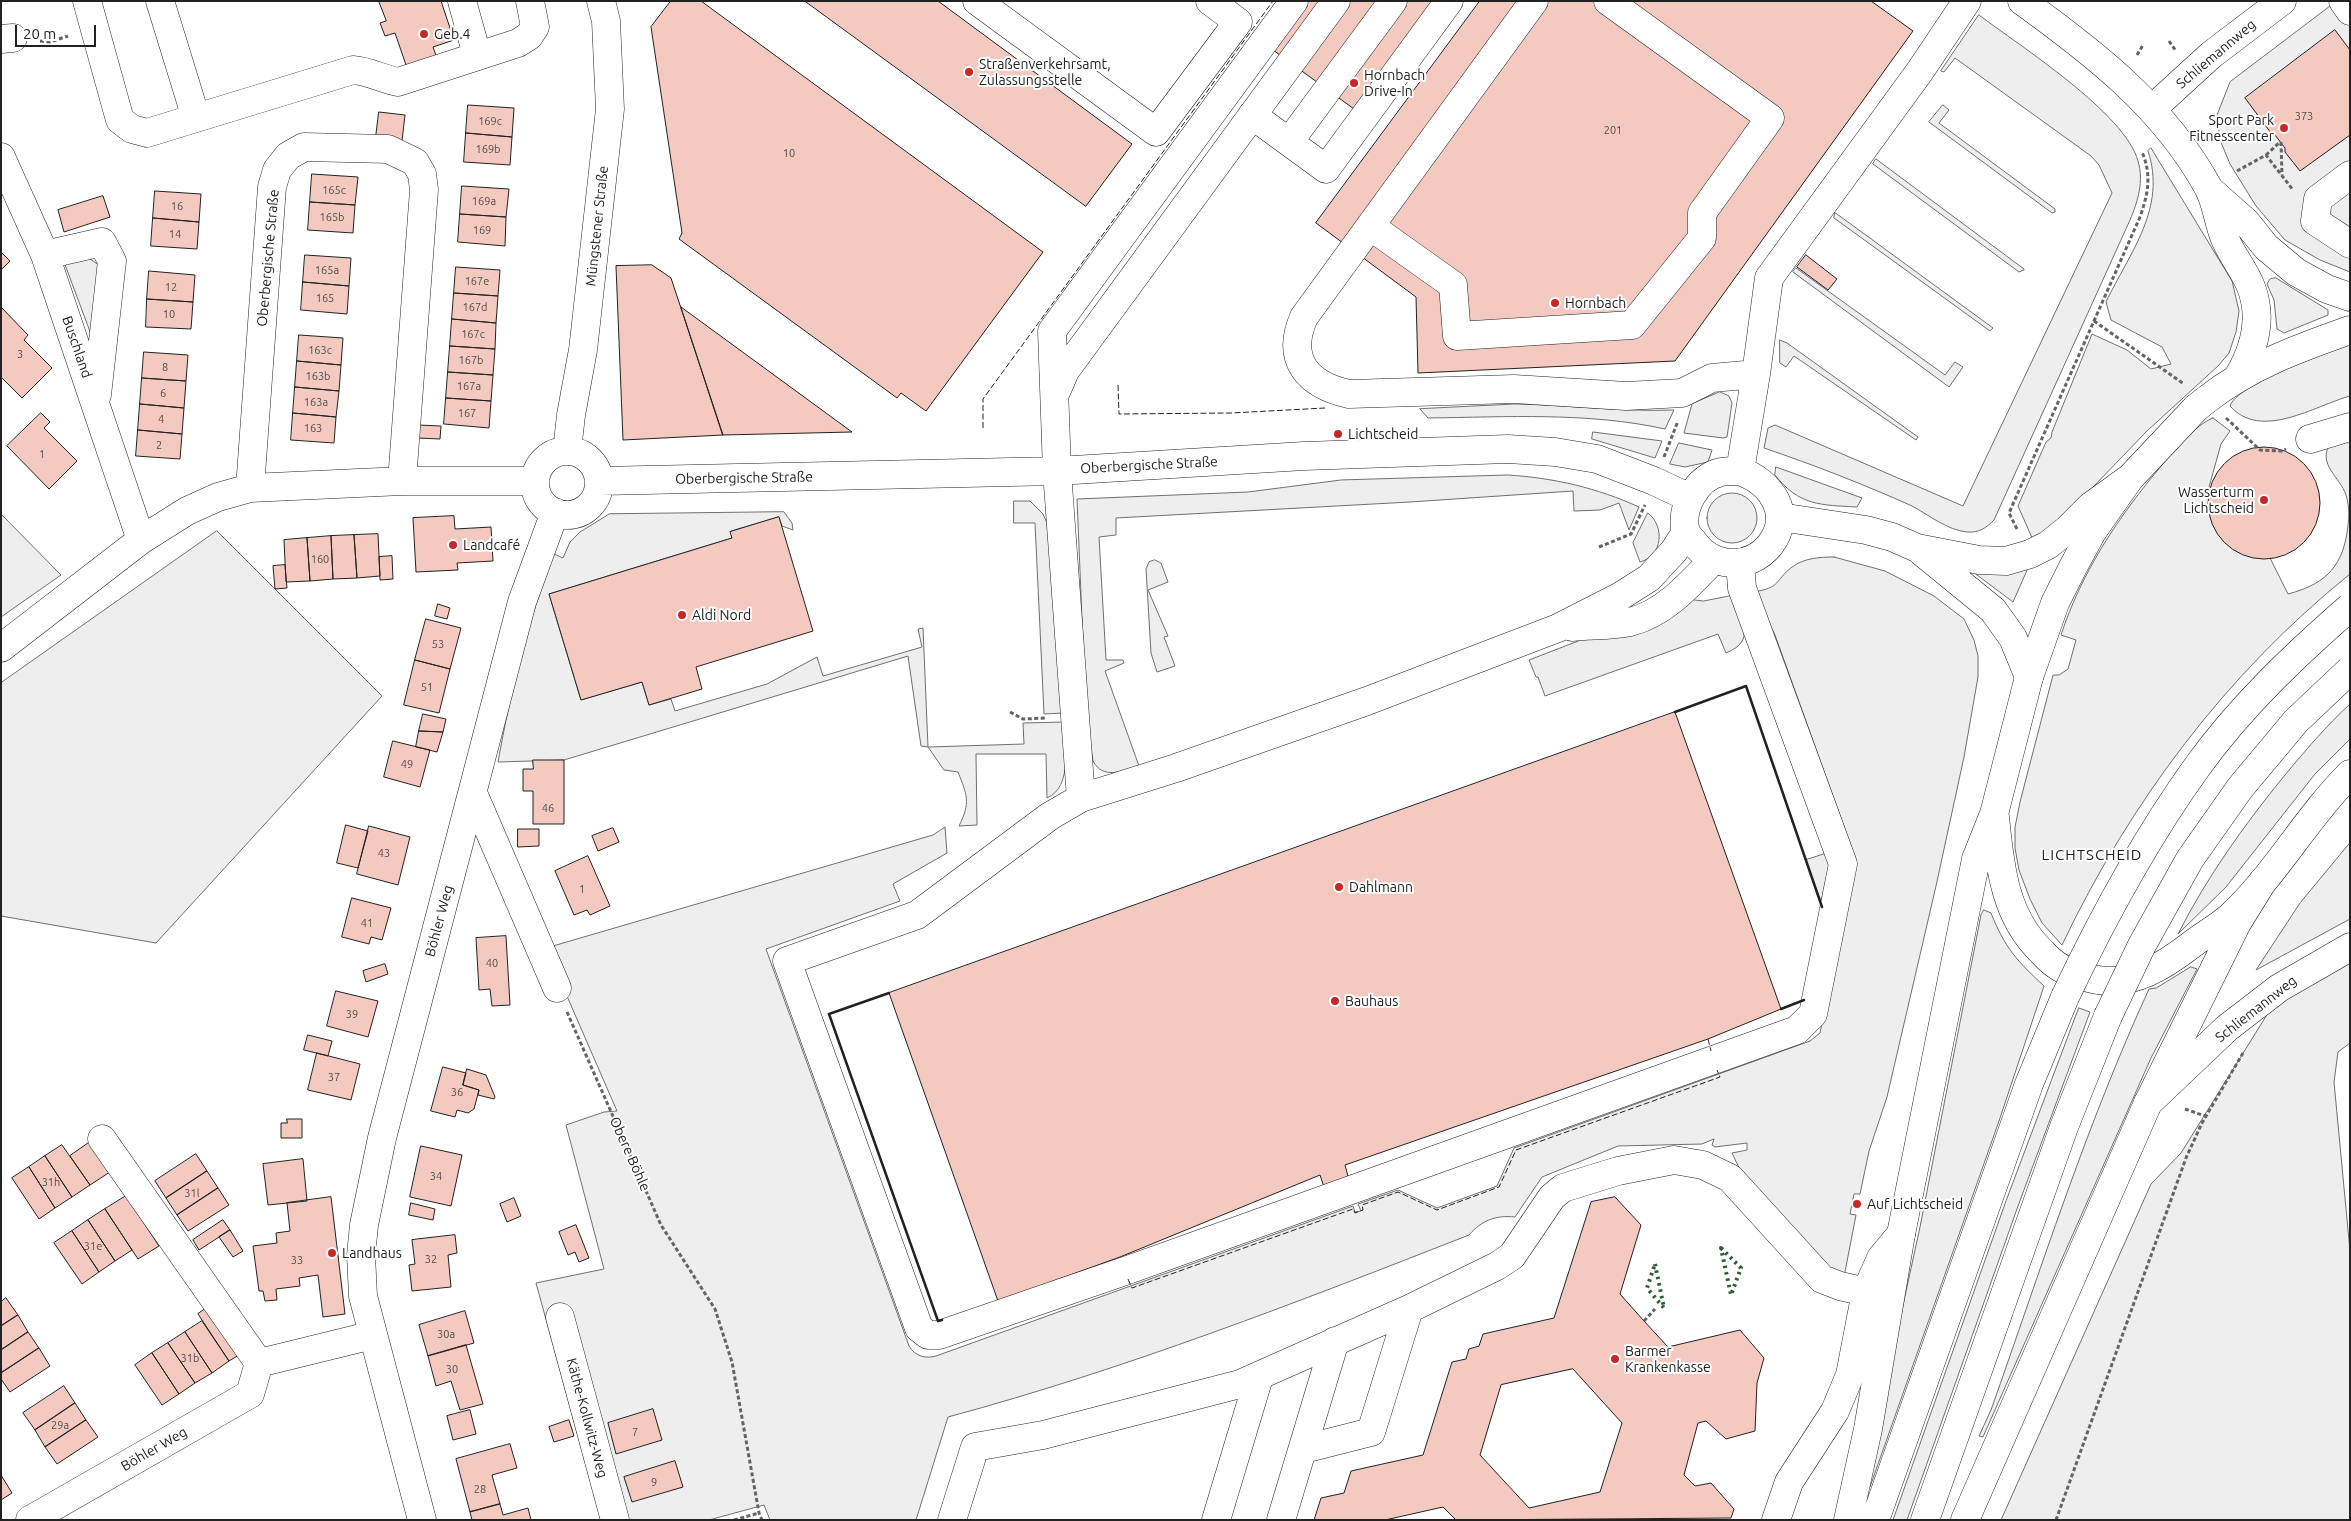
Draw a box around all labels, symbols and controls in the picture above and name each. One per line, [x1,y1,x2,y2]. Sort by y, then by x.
scale bar [18,15,99,47]
street label: Schliemannweg [2173,16,2259,92]
text: 20 m [23,25,56,42]
place label: Geb.4 [434,26,470,42]
marker: Geb.4 [418,28,430,40]
place label: Straßenverkehrsamt, Zulassungsstelle [979,56,1111,88]
marker: Straßenverkehrsamt, Zulassungsstelle [963,66,975,78]
place label: Hornbach Drive-In [1364,67,1425,100]
marker: Hornbach Drive-In [1348,77,1360,89]
house number: 373 [2295,109,2313,123]
place label: Sport Park Fitnesscenter [2189,112,2274,144]
house number: 169c [478,114,502,128]
marker: Sport Park Fitnesscenter [2278,122,2290,134]
house number: 201 [1604,123,1622,137]
house number: 169b [475,142,501,156]
house number: 10 [783,146,795,160]
street label: Müngstener Straße [582,165,612,287]
house number: 165c [322,183,346,197]
street label: Oberbergische Straße [254,189,282,327]
house number: 169a [472,194,496,208]
house number: 16 [171,199,183,213]
house number: 165b [319,210,345,224]
house number: 169 [473,223,491,237]
house number: 14 [169,227,181,241]
house number: 165a [315,263,339,277]
house number: 167e [465,274,489,288]
house number: 12 [165,280,177,294]
house number: 165 [316,291,334,305]
place label: Hornbach [1565,295,1626,311]
marker: Hornbach [1549,297,1561,309]
house number: 167d [462,300,488,314]
house number: 10 [163,307,175,321]
street label: Buschland [59,314,95,380]
house number: 167c [461,327,485,341]
house number: 163c [308,343,332,357]
house number: 3 [17,347,23,361]
house number: 167b [458,353,484,367]
house number: 8 [162,360,168,374]
house number: 163b [305,369,331,383]
house number: 167a [457,379,481,393]
house number: 6 [160,386,166,400]
house number: 163a [304,395,328,409]
house number: 167 [458,406,476,420]
house number: 4 [158,412,164,426]
house number: 163 [304,421,322,435]
place label: Lichtscheid [1348,426,1418,442]
marker: Lichtscheid [1332,428,1344,440]
house number: 2 [156,438,162,452]
house number: 1 [39,447,45,461]
street label: Oberbergische Straße [1080,453,1218,477]
street label: Oberbergische Straße [675,468,813,488]
place label: Wasserturm Lichtscheid [2178,484,2254,516]
marker: Wasserturm Lichtscheid [2258,494,2270,506]
place label: Landcafé [463,537,520,553]
marker: Landcafé [447,539,459,551]
house number: 160 [311,552,329,566]
place label: Aldi Nord [692,607,751,623]
marker: Aldi Nord [676,609,688,621]
house number: 53 [432,637,444,651]
house number: 51 [421,680,433,694]
house number: 49 [401,757,413,771]
house number: 46 [542,801,554,815]
house number: 43 [378,846,390,860]
district label: LICHTSCHEID [2040,846,2144,864]
place label: Dahlmann [1349,879,1413,895]
marker: Dahlmann [1333,881,1345,893]
house number: 1 [579,882,585,896]
street label: Böhler Weg [421,883,457,959]
house number: 41 [361,916,373,930]
house number: 40 [486,956,498,970]
street label: Schliemannweg [2212,972,2300,1046]
place label: Bauhaus [1345,993,1398,1009]
marker: Bauhaus [1329,995,1341,1007]
house number: 39 [346,1007,358,1021]
house number: 37 [328,1070,340,1084]
house number: 36 [451,1085,463,1099]
street label: Obere Böhle [606,1114,654,1194]
house number: 34 [430,1169,442,1183]
house number: 31h [42,1175,60,1189]
house number: 31l [184,1186,200,1200]
place label: Auf Lichtscheid [1867,1196,1963,1212]
marker: Auf Lichtscheid [1851,1198,1863,1210]
house number: 31e [84,1239,102,1253]
place label: Landhaus [342,1245,402,1261]
marker: Landhaus [326,1247,338,1259]
house number: 32 [425,1252,437,1266]
house number: 33 [291,1253,303,1267]
house number: 30a [437,1327,455,1341]
place label: Barmer Krankenkasse [1625,1343,1711,1375]
house number: 31b [181,1351,199,1365]
marker: Barmer Krankenkasse [1609,1353,1621,1365]
street label: Käthe-Kollwitz-Weg [563,1356,611,1480]
house number: 30 [446,1362,458,1376]
house number: 29a [51,1418,69,1432]
street label: Böhler Weg [118,1423,190,1475]
house number: 7 [632,1425,638,1439]
house number: 9 [651,1475,657,1489]
house number: 28 [474,1482,486,1496]

